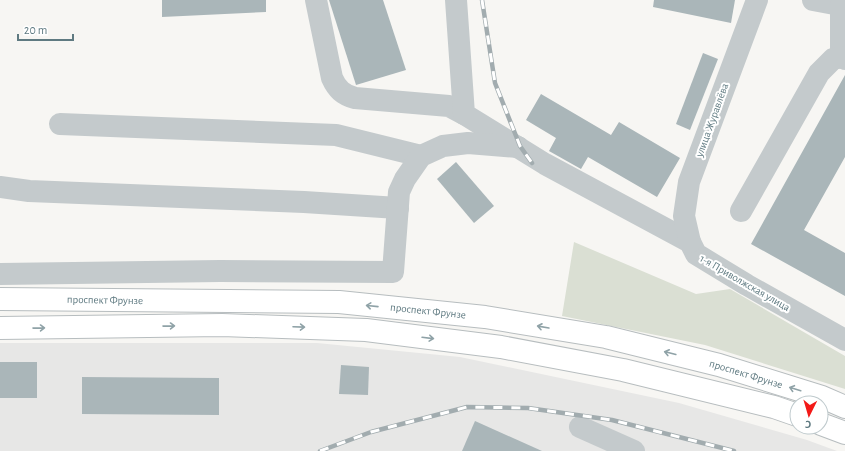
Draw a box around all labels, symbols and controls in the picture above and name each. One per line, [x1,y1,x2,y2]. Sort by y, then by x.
scale bar [18,16,73,42]
text: 20 m [24,24,47,36]
street label: улица Журавлёва [693,82,730,159]
street label: 1-я Приволжская улица [698,253,792,313]
street label: проспект Фрунзе [67,294,143,306]
one-way arrow [366,302,379,309]
street label: проспект Фрунзе [390,302,466,320]
one-way arrow [162,322,175,330]
one-way arrow [537,322,550,330]
one-way arrow [32,324,45,332]
one-way arrow [292,324,305,331]
one-way arrow [421,334,434,342]
one-way arrow [664,349,677,357]
street label: проспект Фрунзе [708,358,784,390]
one-way arrow [789,385,802,392]
north arrow [789,395,829,435]
text: С [805,419,812,430]

